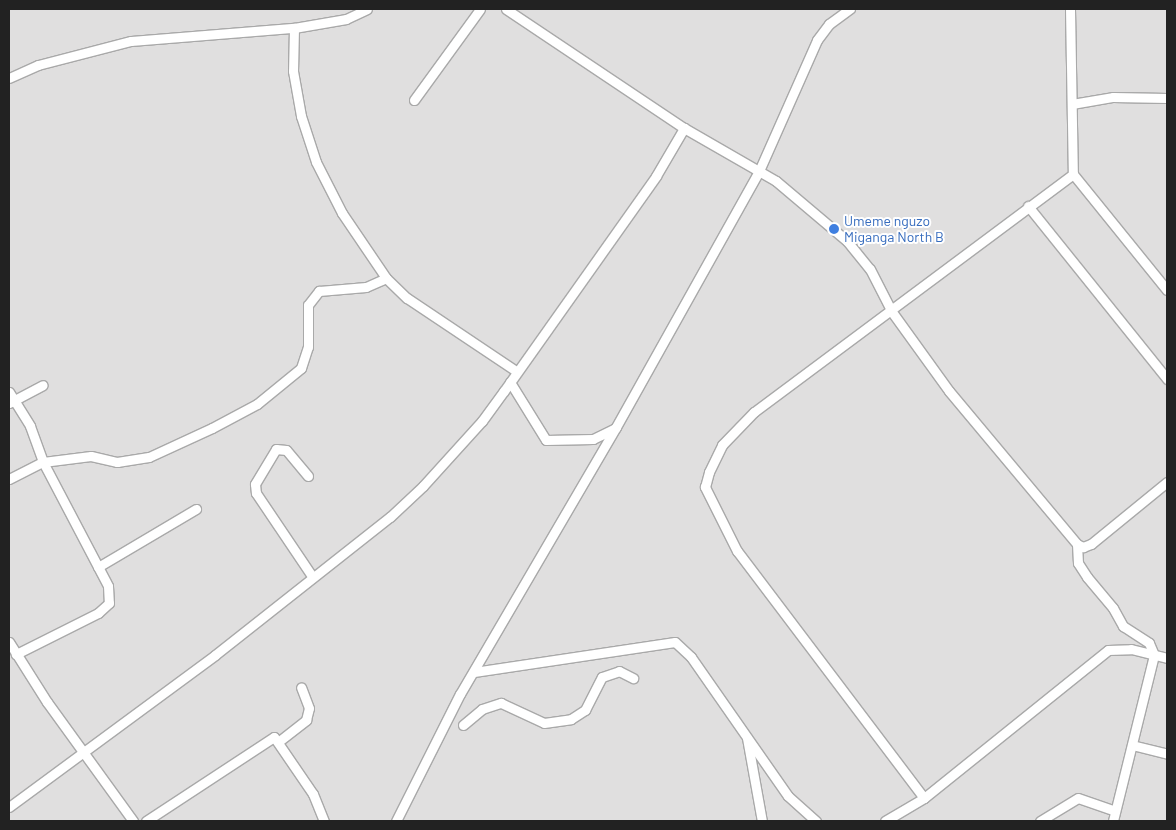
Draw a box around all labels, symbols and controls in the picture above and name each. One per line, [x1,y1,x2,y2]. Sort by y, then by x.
place label: Umeme nguzo Miganga North B [844,213,944,246]
marker: Umeme nguzo Miganga North B [828,223,840,235]

